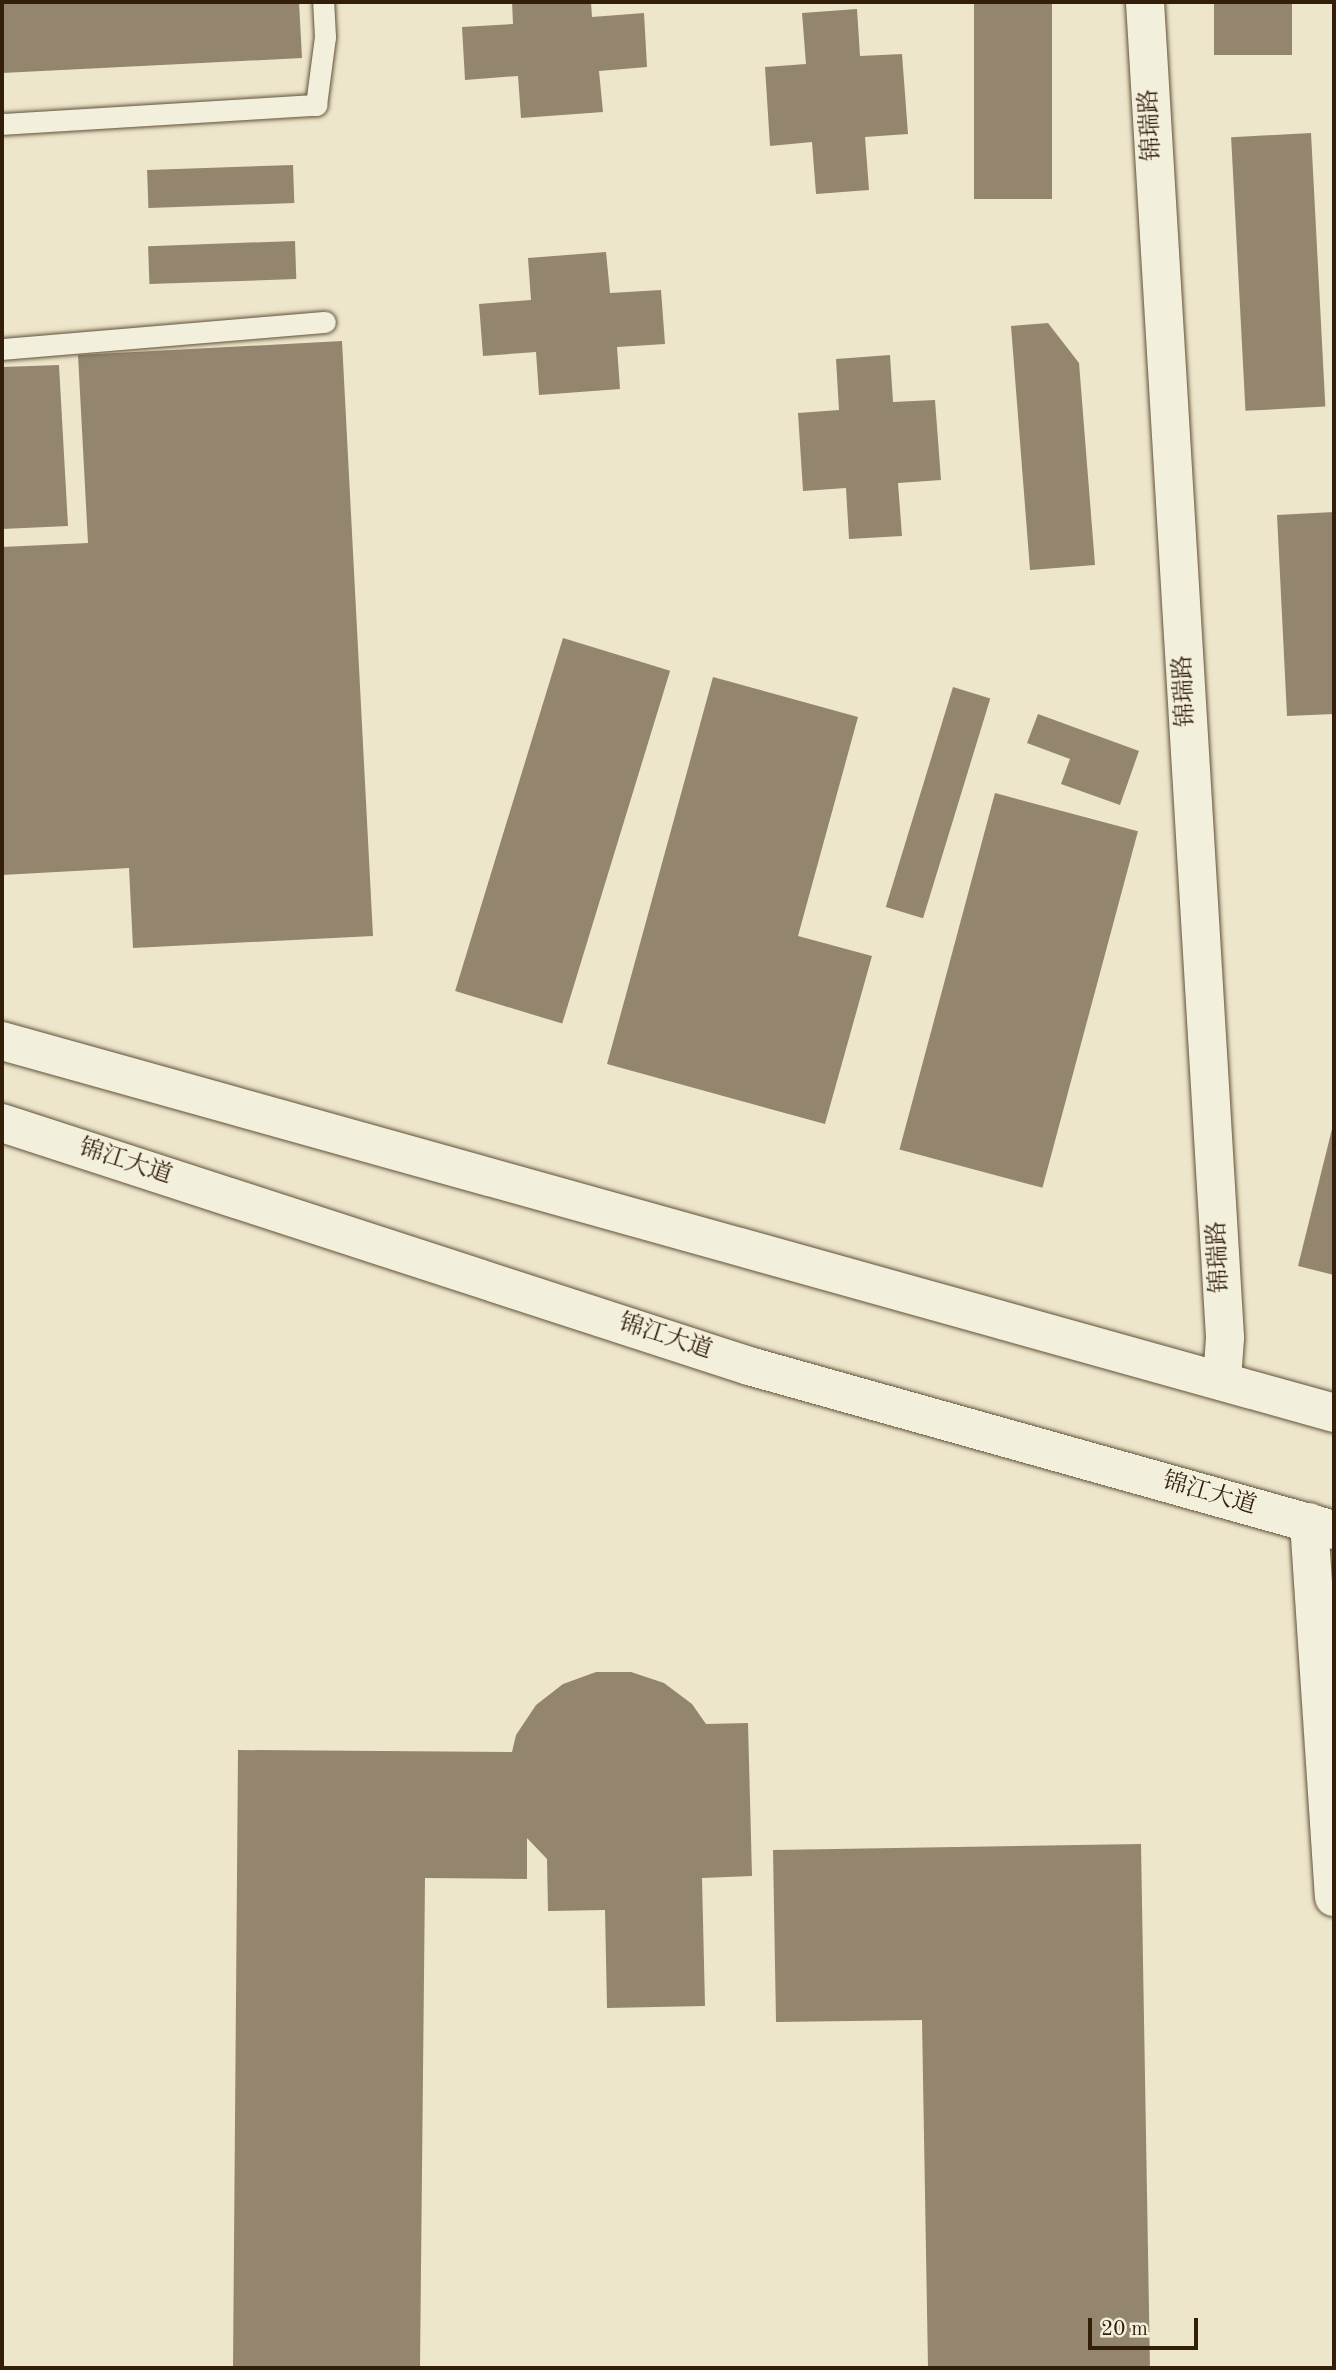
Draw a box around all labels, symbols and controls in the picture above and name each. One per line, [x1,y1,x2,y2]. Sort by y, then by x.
street label: 锦瑞路 [1136,88,1168,162]
street label: 锦瑞路 [1170,654,1202,728]
street label: 锦江大道 [75,1134,175,1192]
street label: 锦瑞路 [1204,1220,1236,1294]
street label: 锦江大道 [615,1309,715,1367]
street label: 锦江大道 [1159,1468,1259,1522]
scale bar [1091,2304,1201,2348]
text: 20 m [1101,2319,1148,2340]

